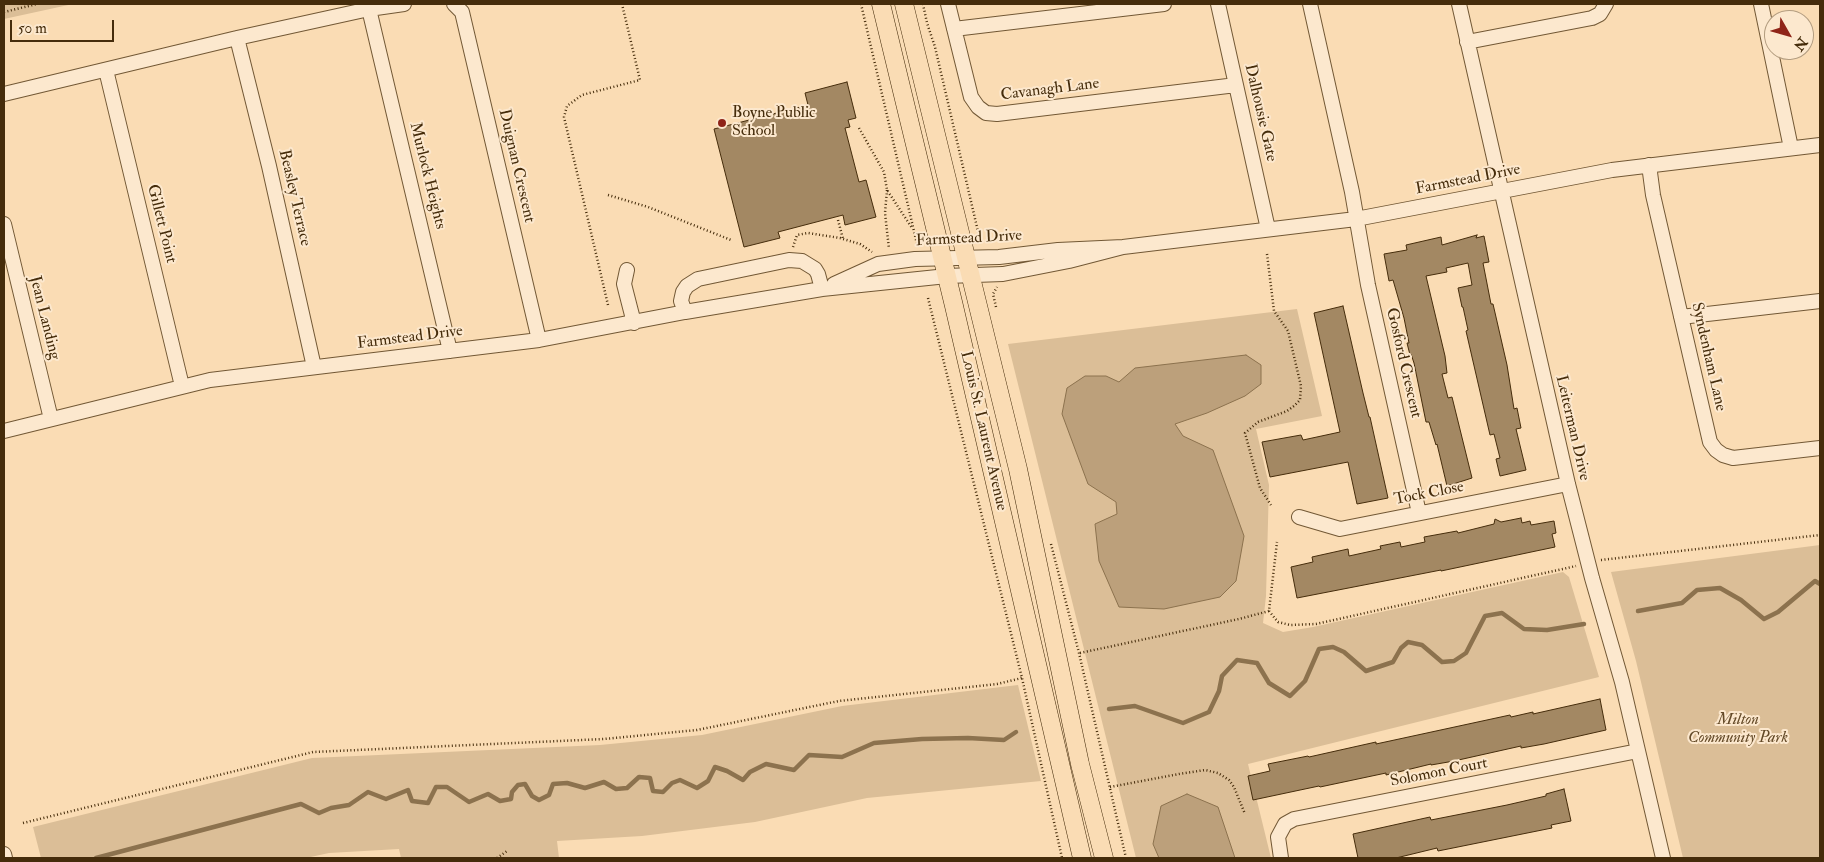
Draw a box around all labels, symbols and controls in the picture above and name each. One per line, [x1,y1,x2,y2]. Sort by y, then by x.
scale bar [12,10,116,42]
north arrow [1764,10,1814,60]
text: 50 m [18,19,47,38]
text: N [1790,34,1811,54]
street label: Dalhousie Gate [1239,62,1281,164]
street label: Cavanagh Lane [1000,74,1100,106]
place label: Boyne Public School [732,104,816,142]
street label: Duignan Crescent [494,107,538,225]
marker: Boyne Public School [716,117,728,129]
street label: Murlock Heights [404,121,450,231]
street label: Beasley Terrace [274,148,314,248]
street label: Farmstead Drive [1414,160,1522,200]
street label: Gillett Point [142,183,180,265]
street label: Farmstead Drive [915,227,1023,251]
street label: Jean Landing [24,274,64,362]
street label: Syndenham Lane [1686,301,1730,413]
street label: Gosford Crescent [1381,306,1425,420]
street label: Farmstead Drive [356,322,464,354]
street label: Louis St. Laurent Avenue [955,349,1011,513]
street label: Leiterman Drive [1551,373,1593,483]
street label: Tock Close [1393,478,1465,510]
park label: Milton Community Park [1688,711,1788,749]
street label: Solomon Court [1389,754,1489,792]

